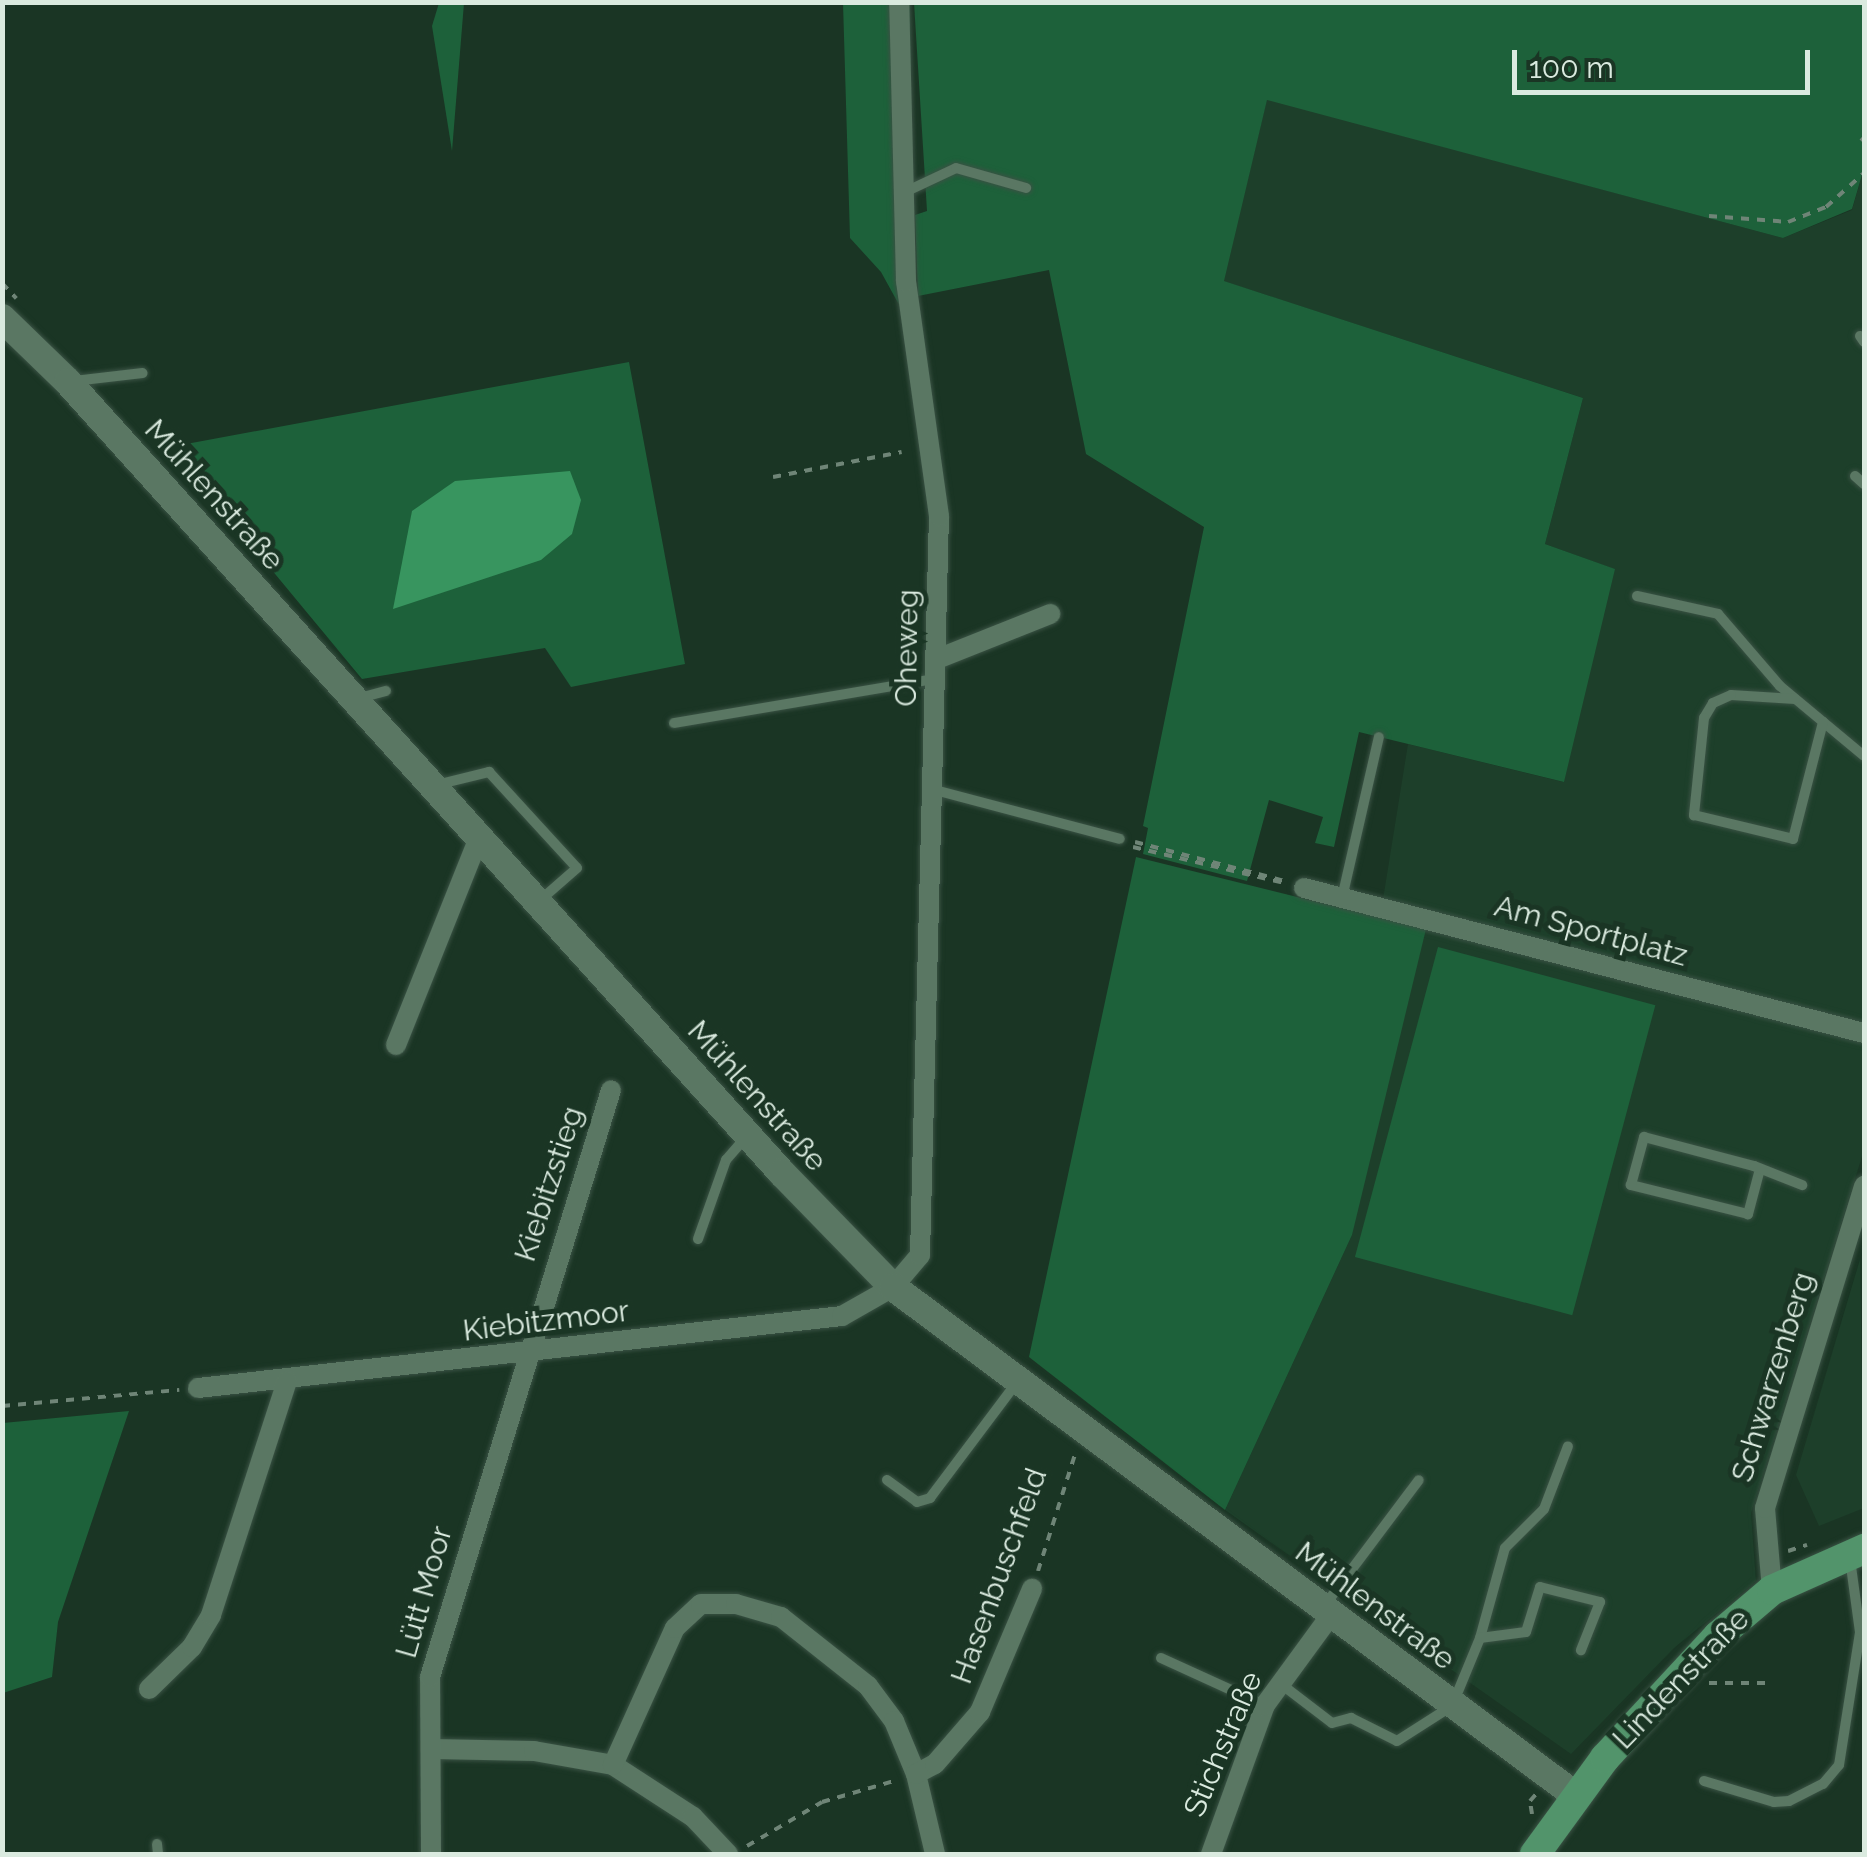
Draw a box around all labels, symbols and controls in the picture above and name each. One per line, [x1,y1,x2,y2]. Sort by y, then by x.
scale bar [1517,30,1814,92]
text: 100 m [1529,50,1614,85]
street label: Mühlenstraße [137,412,291,578]
street label: Oheweg [888,589,926,707]
street label: Am Sportplatz [1491,888,1691,974]
street label: Mühlenstraße [680,1013,834,1179]
street label: Kiebitzstieg [507,1102,591,1266]
street label: Schwarzenberg [1724,1268,1822,1486]
street label: Kiebitzmoor [461,1293,631,1349]
street label: Hasenbuschfeld [943,1463,1055,1689]
street label: Lütt Moor [388,1522,460,1662]
street label: Mühlenstraße [1288,1534,1462,1678]
street label: Lindenstraße [1605,1601,1757,1757]
street label: Stichstraße [1176,1666,1270,1822]

